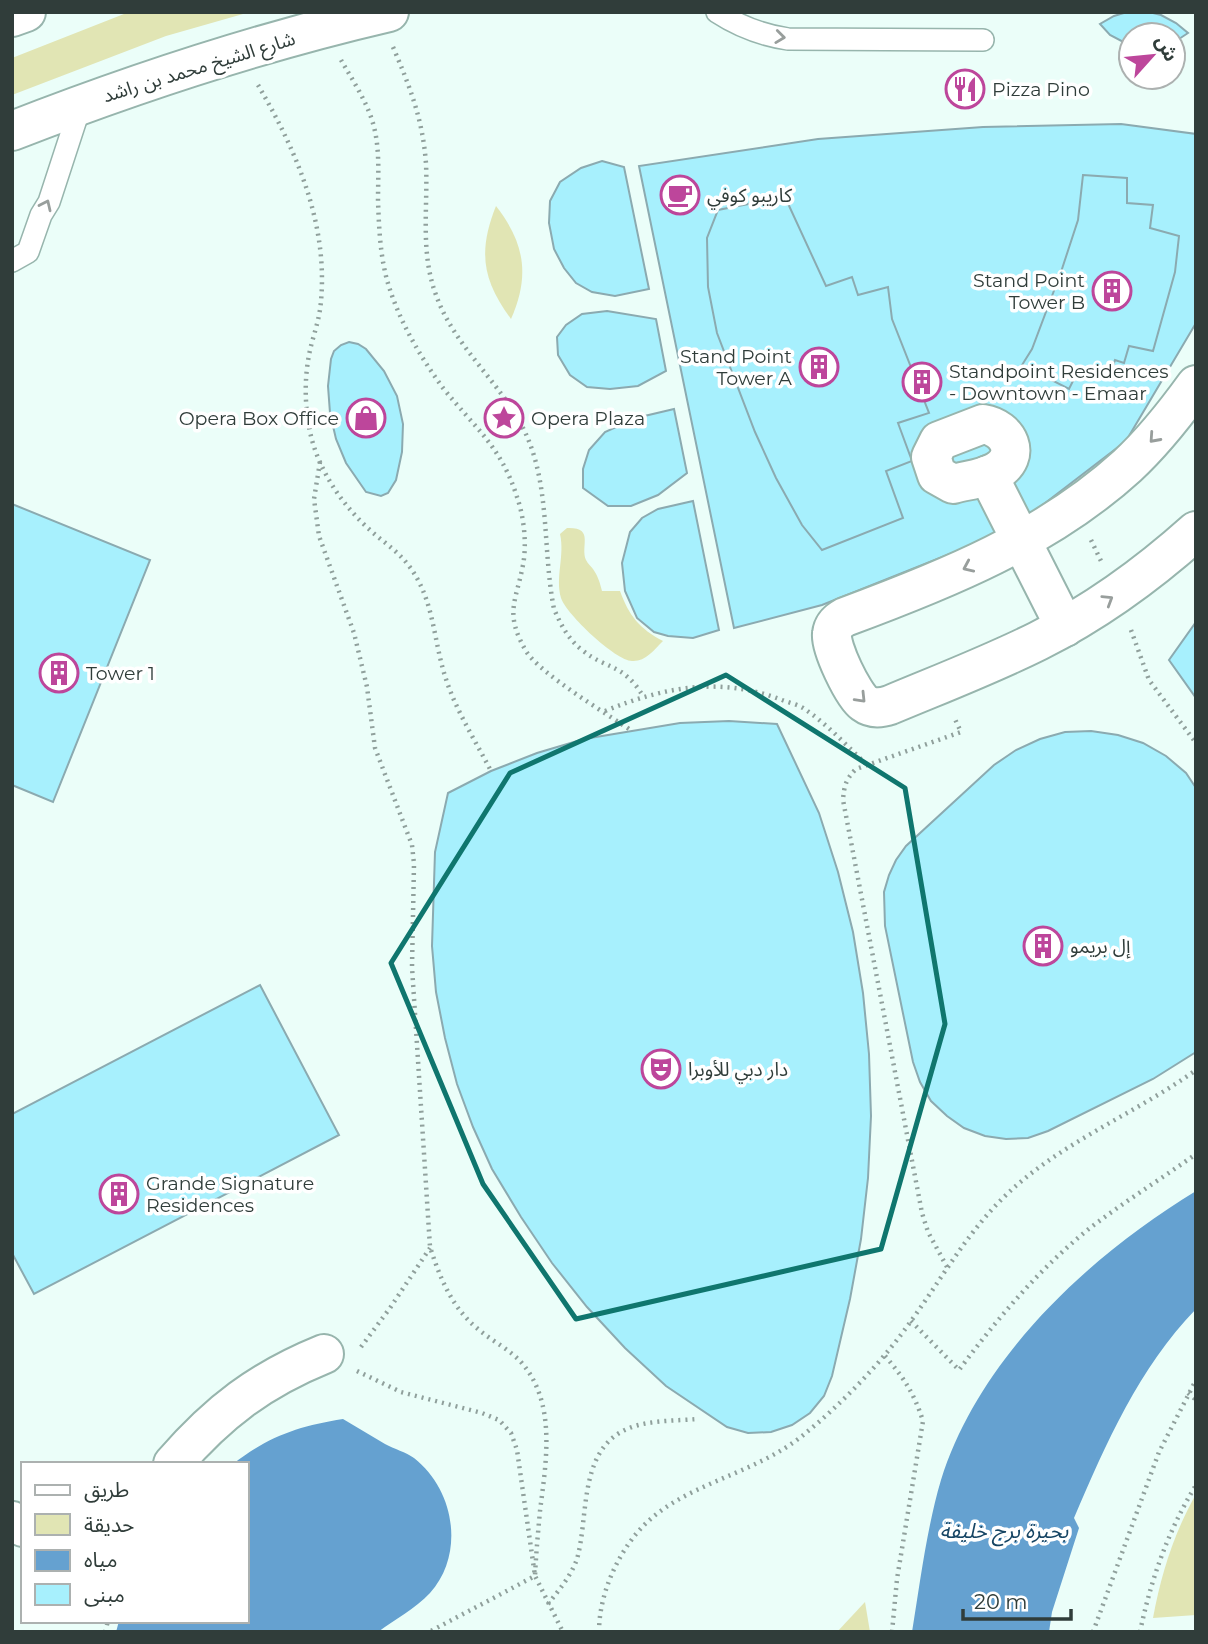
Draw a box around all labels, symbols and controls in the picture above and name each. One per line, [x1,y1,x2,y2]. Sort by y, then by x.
north arrow [1117,21,1187,91]
street label: شارع الشيخ محمد بن راشد [100,27,299,110]
one-way arrow [774,30,786,45]
text: ش [1151,32,1183,65]
restaurant icon: Pizza Pino [944,68,986,110]
place label: Pizza Pino [992,78,1090,101]
cafe icon: كاريبو كوفي [659,174,701,216]
place label: كاريبو كوفي [707,184,793,210]
one-way arrow [38,200,52,212]
place label: Stand Point Tower B [973,269,1085,314]
building icon: Stand Point Tower B [1091,270,1133,312]
place label: Stand Point Tower A [680,345,792,390]
building icon: Stand Point Tower A [798,346,840,388]
place label: Standpoint Residences - Downtown - Emaar [949,360,1168,405]
building icon: Standpoint Residences - Downtown - Emaar [901,361,943,403]
shop icon: Opera Box Office [345,397,387,439]
place icon: Opera Plaza [483,397,525,439]
place label: Opera Box Office [179,407,339,430]
place label: Opera Plaza [531,407,645,430]
one-way arrow [1150,430,1162,443]
one-way arrow [963,559,975,573]
one-way arrow [1101,595,1114,608]
building icon: Tower 1 [38,652,80,694]
place label: Tower 1 [86,662,155,685]
one-way arrow [853,689,865,702]
building icon: إل بريمو [1022,925,1064,967]
place label: إل بريمو [1070,935,1131,959]
theatre icon: دار دبي للأوبرا [640,1048,682,1090]
place label: دار دبي للأوبرا [688,1058,788,1084]
place label: Grande Signature Residences [146,1172,314,1217]
building icon: Grande Signature Residences [98,1173,140,1215]
legend [21,1462,248,1623]
text: طريق [84,1477,129,1503]
text: حديقة [84,1512,134,1537]
water label: بحيرة برج خليفة [940,1518,1069,1547]
text: مياه [84,1547,117,1572]
scale bar [963,1578,1072,1622]
text: مبنى [84,1582,125,1607]
text: 20 m [974,1589,1028,1614]

